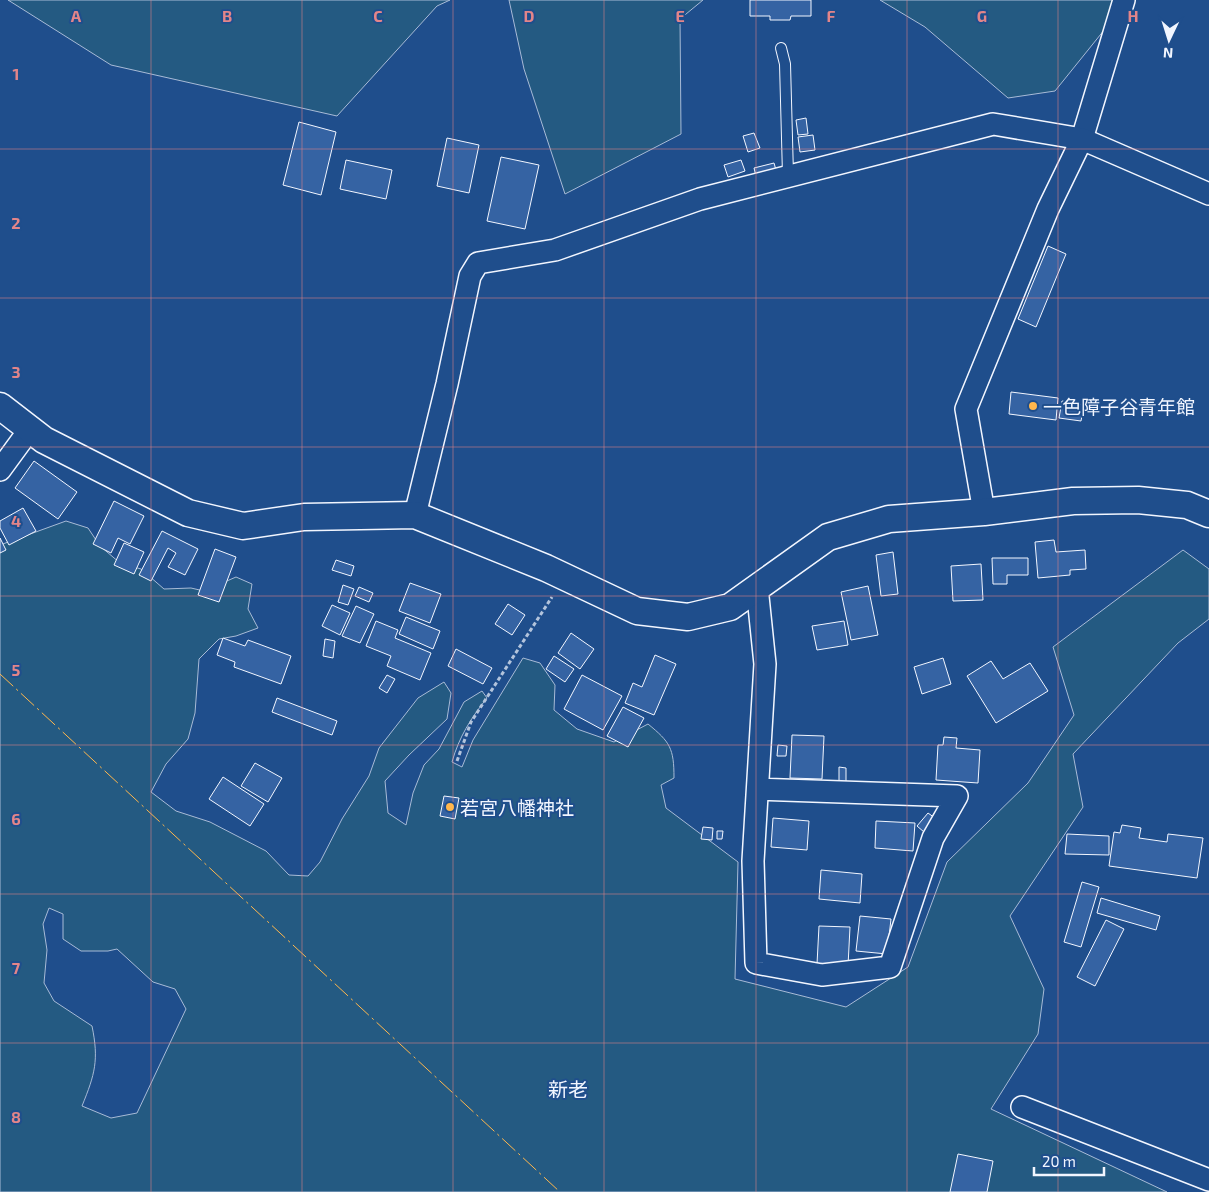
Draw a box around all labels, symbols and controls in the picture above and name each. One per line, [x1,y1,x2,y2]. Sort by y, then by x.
text: A [71,6,82,25]
text: B [222,6,232,25]
text: C [373,6,383,25]
text: D [524,6,535,25]
text: E [675,6,685,25]
text: F [827,6,836,25]
text: G [977,6,987,25]
text: H [1127,6,1139,25]
north arrow [1144,15,1194,65]
text: N [1162,45,1174,62]
text: 1 [13,64,19,83]
text: 2 [11,213,21,232]
text: 3 [11,362,21,381]
place label: 一色障子谷青年館 [1043,395,1195,418]
marker: 一色障子谷青年館 [1027,400,1039,412]
text: 4 [11,511,21,530]
text: 5 [12,660,21,679]
place label: 若宮八幡神社 [460,796,574,819]
marker: 若宮八幡神社 [444,801,456,813]
text: 6 [11,809,21,828]
text: 7 [12,958,21,977]
district label: 新老 [548,1077,588,1101]
text: 8 [11,1107,21,1126]
scale bar [1034,1144,1104,1176]
text: 20 m [1042,1152,1076,1170]

